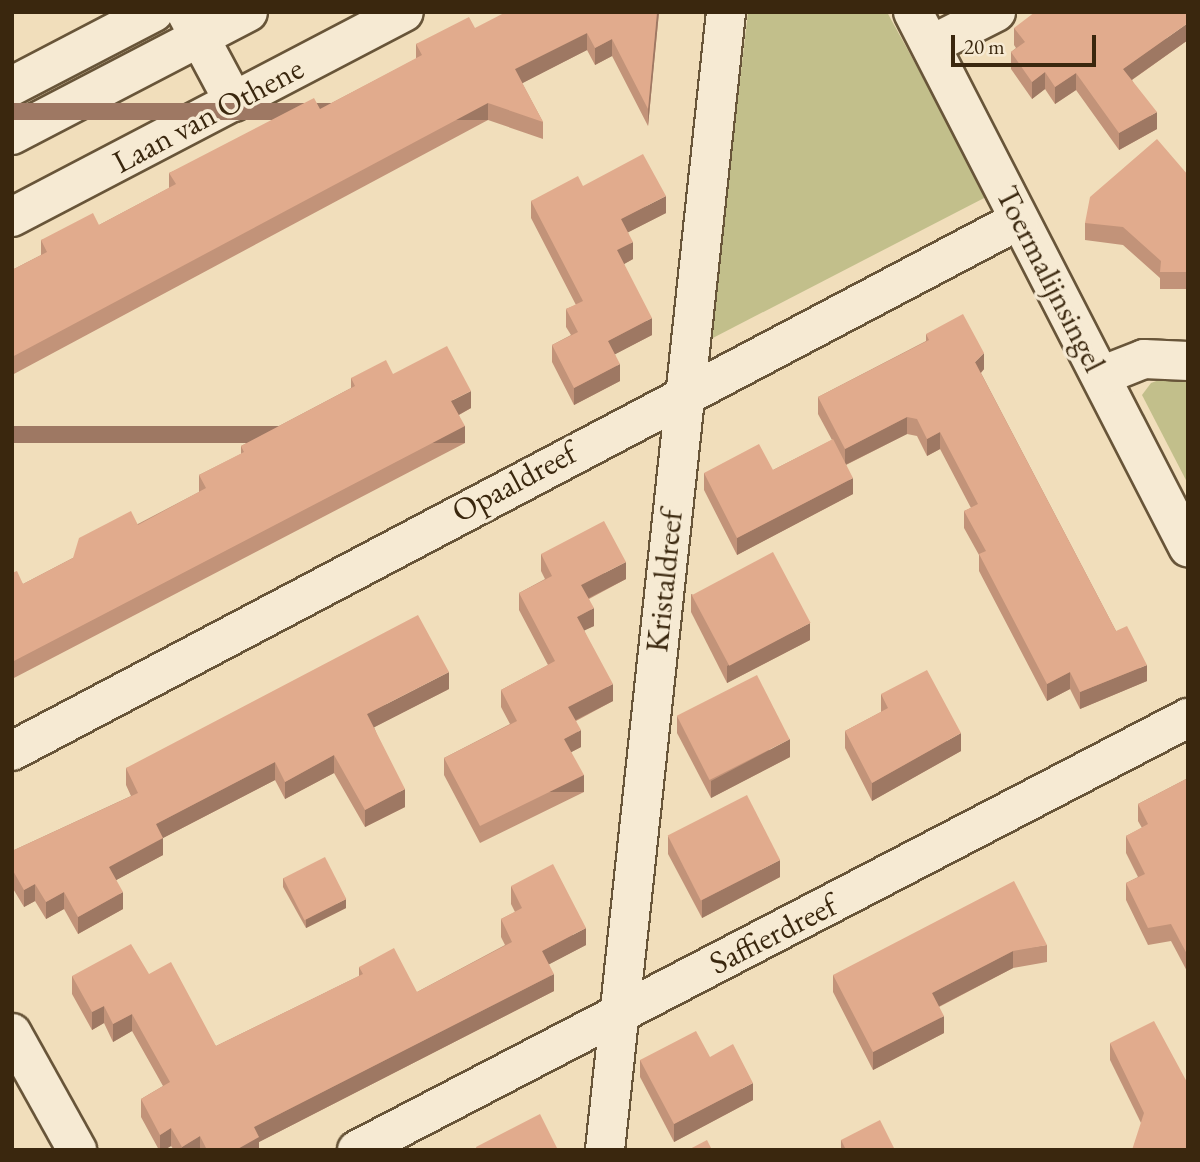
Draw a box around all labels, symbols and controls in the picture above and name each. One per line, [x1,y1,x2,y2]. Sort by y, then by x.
scale bar [955,21,1100,65]
text: 20 m [964,33,1005,60]
street label: Laan van Othene [106,49,310,181]
street label: Toermalijnsingel [988,180,1114,378]
street label: Opaaldreef [445,433,583,531]
street label: Kristaldreef [637,508,691,654]
street label: Saffierdreef [703,886,843,982]

